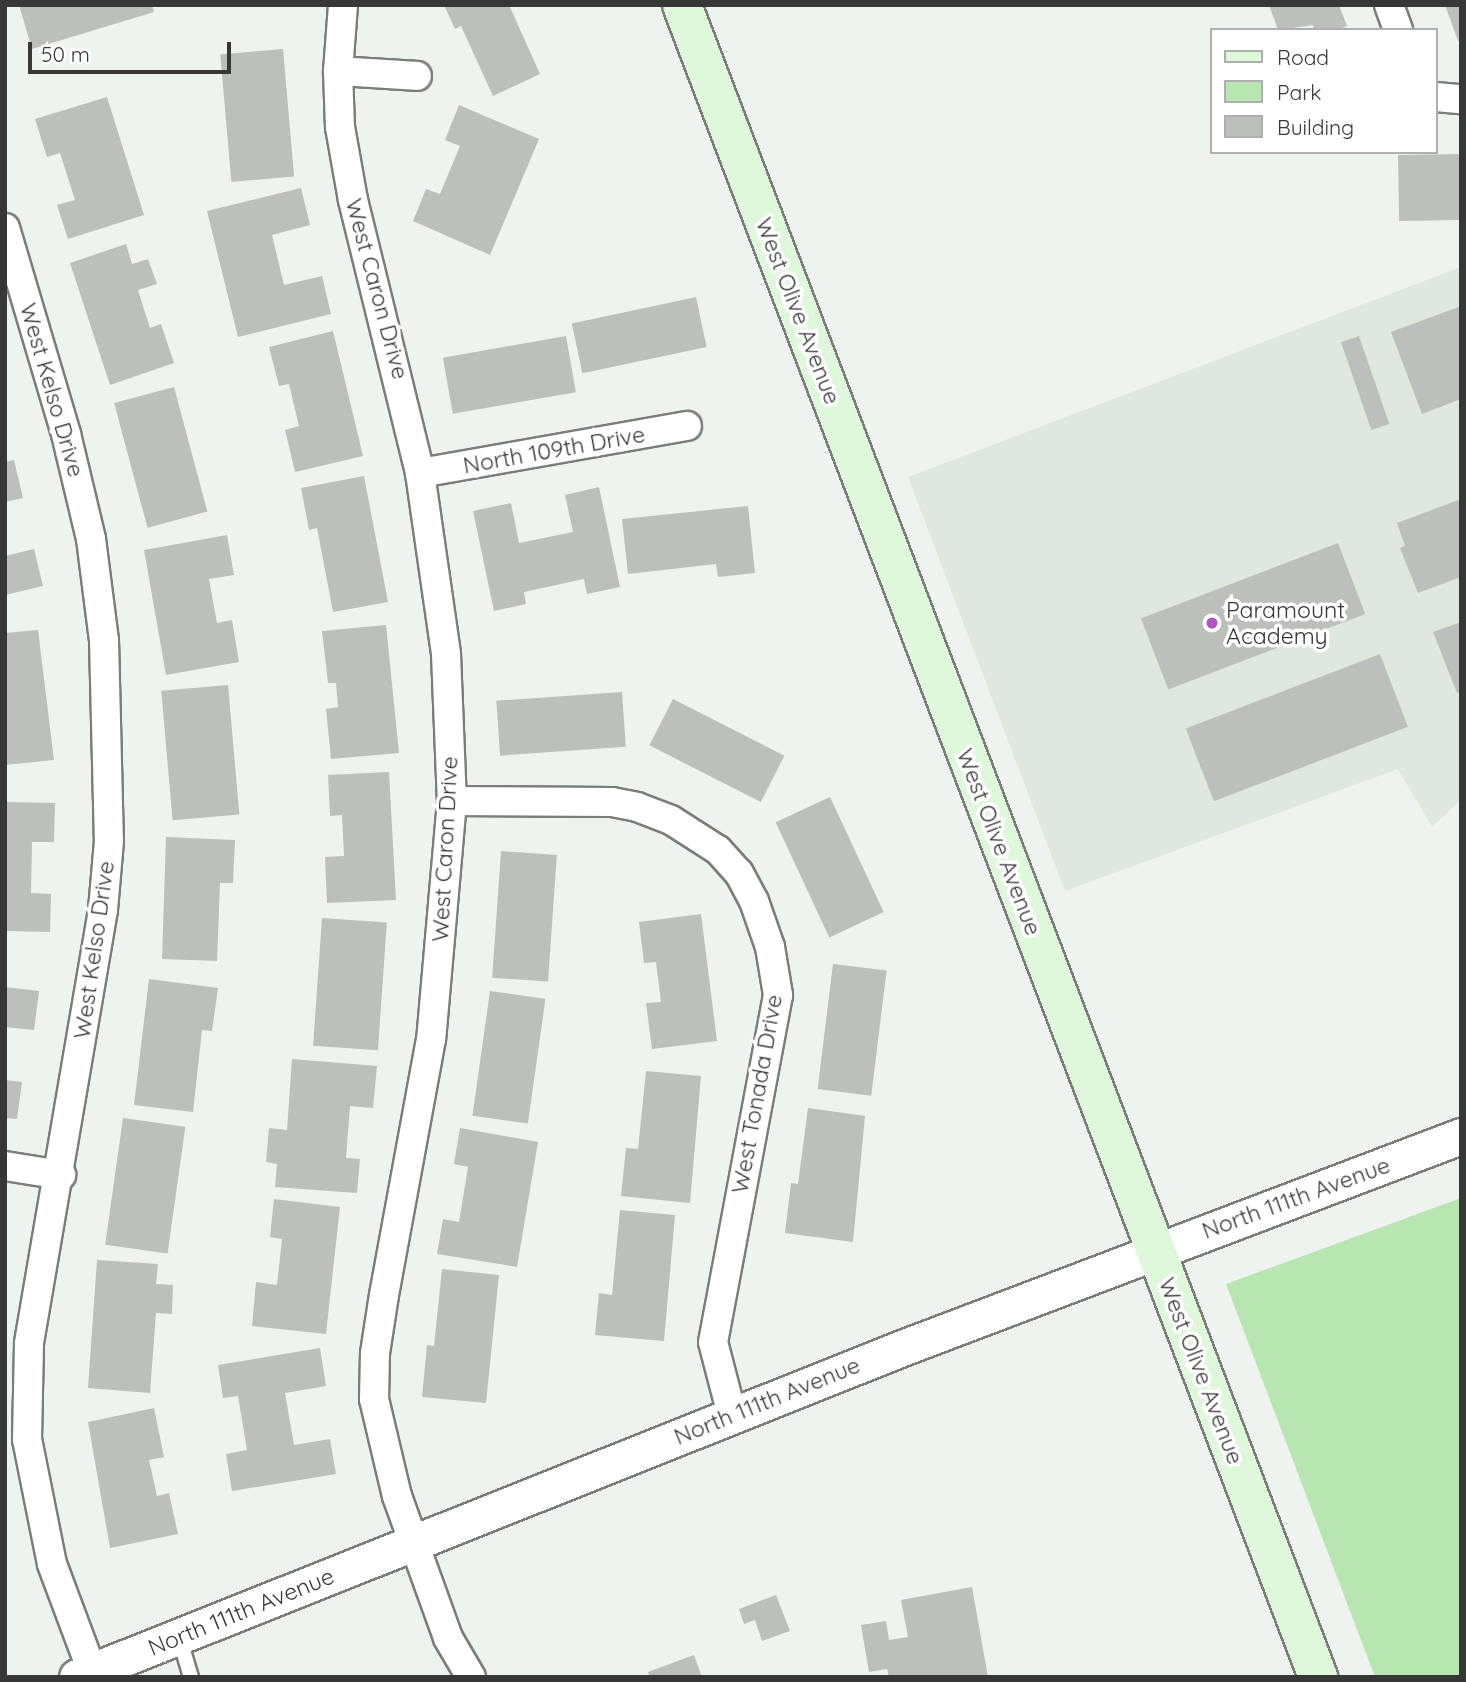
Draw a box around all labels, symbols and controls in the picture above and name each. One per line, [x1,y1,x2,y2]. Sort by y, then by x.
scale bar [32,28,234,72]
legend [1210,28,1438,154]
text: 50 m [41,41,90,67]
text: Road [1277,44,1329,70]
text: Park [1277,79,1321,105]
text: Building [1277,114,1354,140]
street label: West Caron Drive [340,196,414,382]
street label: West Olive Avenue [750,214,846,408]
street label: West Kelso Drive [14,300,90,480]
street label: North 109th Drive [461,420,647,480]
place label: Paramount Academy [1226,596,1345,650]
marker: Paramount Academy [1204,615,1220,631]
street label: West Olive Avenue [951,745,1047,939]
street label: West Caron Drive [426,755,464,943]
street label: West Kelso Drive [68,859,120,1041]
street label: West Tonada Drive [726,992,788,1196]
street label: North 111th Avenue [1198,1151,1394,1245]
street label: West Olive Avenue [1153,1274,1249,1468]
street label: North 111th Avenue [670,1351,864,1451]
street label: North 111th Avenue [144,1562,338,1662]

